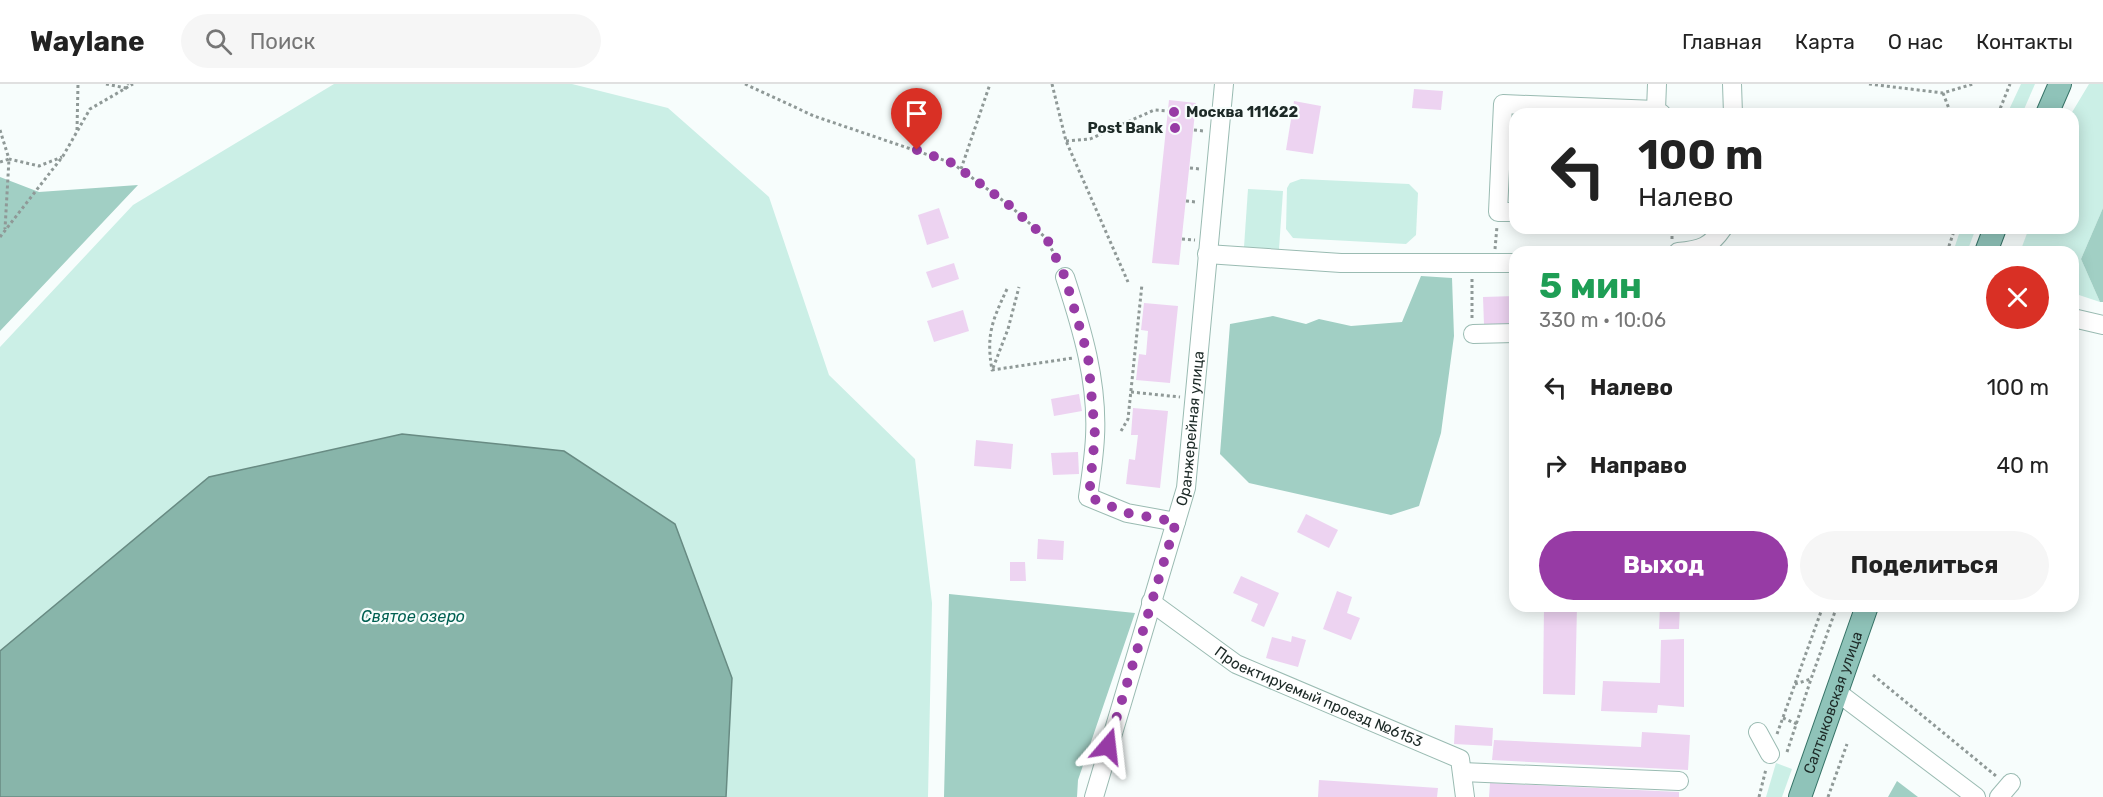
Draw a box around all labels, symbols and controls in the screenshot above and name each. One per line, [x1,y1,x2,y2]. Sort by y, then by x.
search box [181,14,601,68]
text: Waylane [30,25,145,58]
icon: search [202,25,235,58]
text: Поиск [250,28,315,55]
text: Главная [1682,29,1762,54]
text: Карта [1795,29,1855,54]
text: О нас [1888,29,1943,54]
text: Контакты [1976,29,2073,54]
pin [891,88,942,150]
icon: arrive [900,97,933,130]
place label: Москва 111622 [1186,103,1299,121]
marker: Москва 111622 [1167,105,1181,119]
place label: Post Bank [1088,119,1163,137]
marker: Post Bank [1168,121,1182,135]
text: 100 m [1638,130,1763,180]
icon: left [1539,132,1617,210]
text: Налево [1638,181,1734,213]
text: 5 мин [1539,264,1642,307]
button: close [1986,266,2049,329]
text: 330 m · 10:06 [1539,308,1666,332]
street label: Оранжерейная улица [1172,350,1208,508]
icon: left [1539,371,1572,404]
text: Налево [1590,374,1673,401]
text: 100 m [1987,374,2049,401]
icon: right [1539,449,1572,482]
text: Направо [1590,452,1687,479]
text: 40 m [1996,452,2049,479]
button: Выход [1539,531,1788,600]
button: Поделиться [1800,531,2049,600]
water label: Святое озеро [361,607,465,626]
street label: Салтыковская улица [1800,629,1866,776]
street label: Проектируемый проезд №6153 [1211,642,1425,751]
position arrow [1076,714,1140,778]

